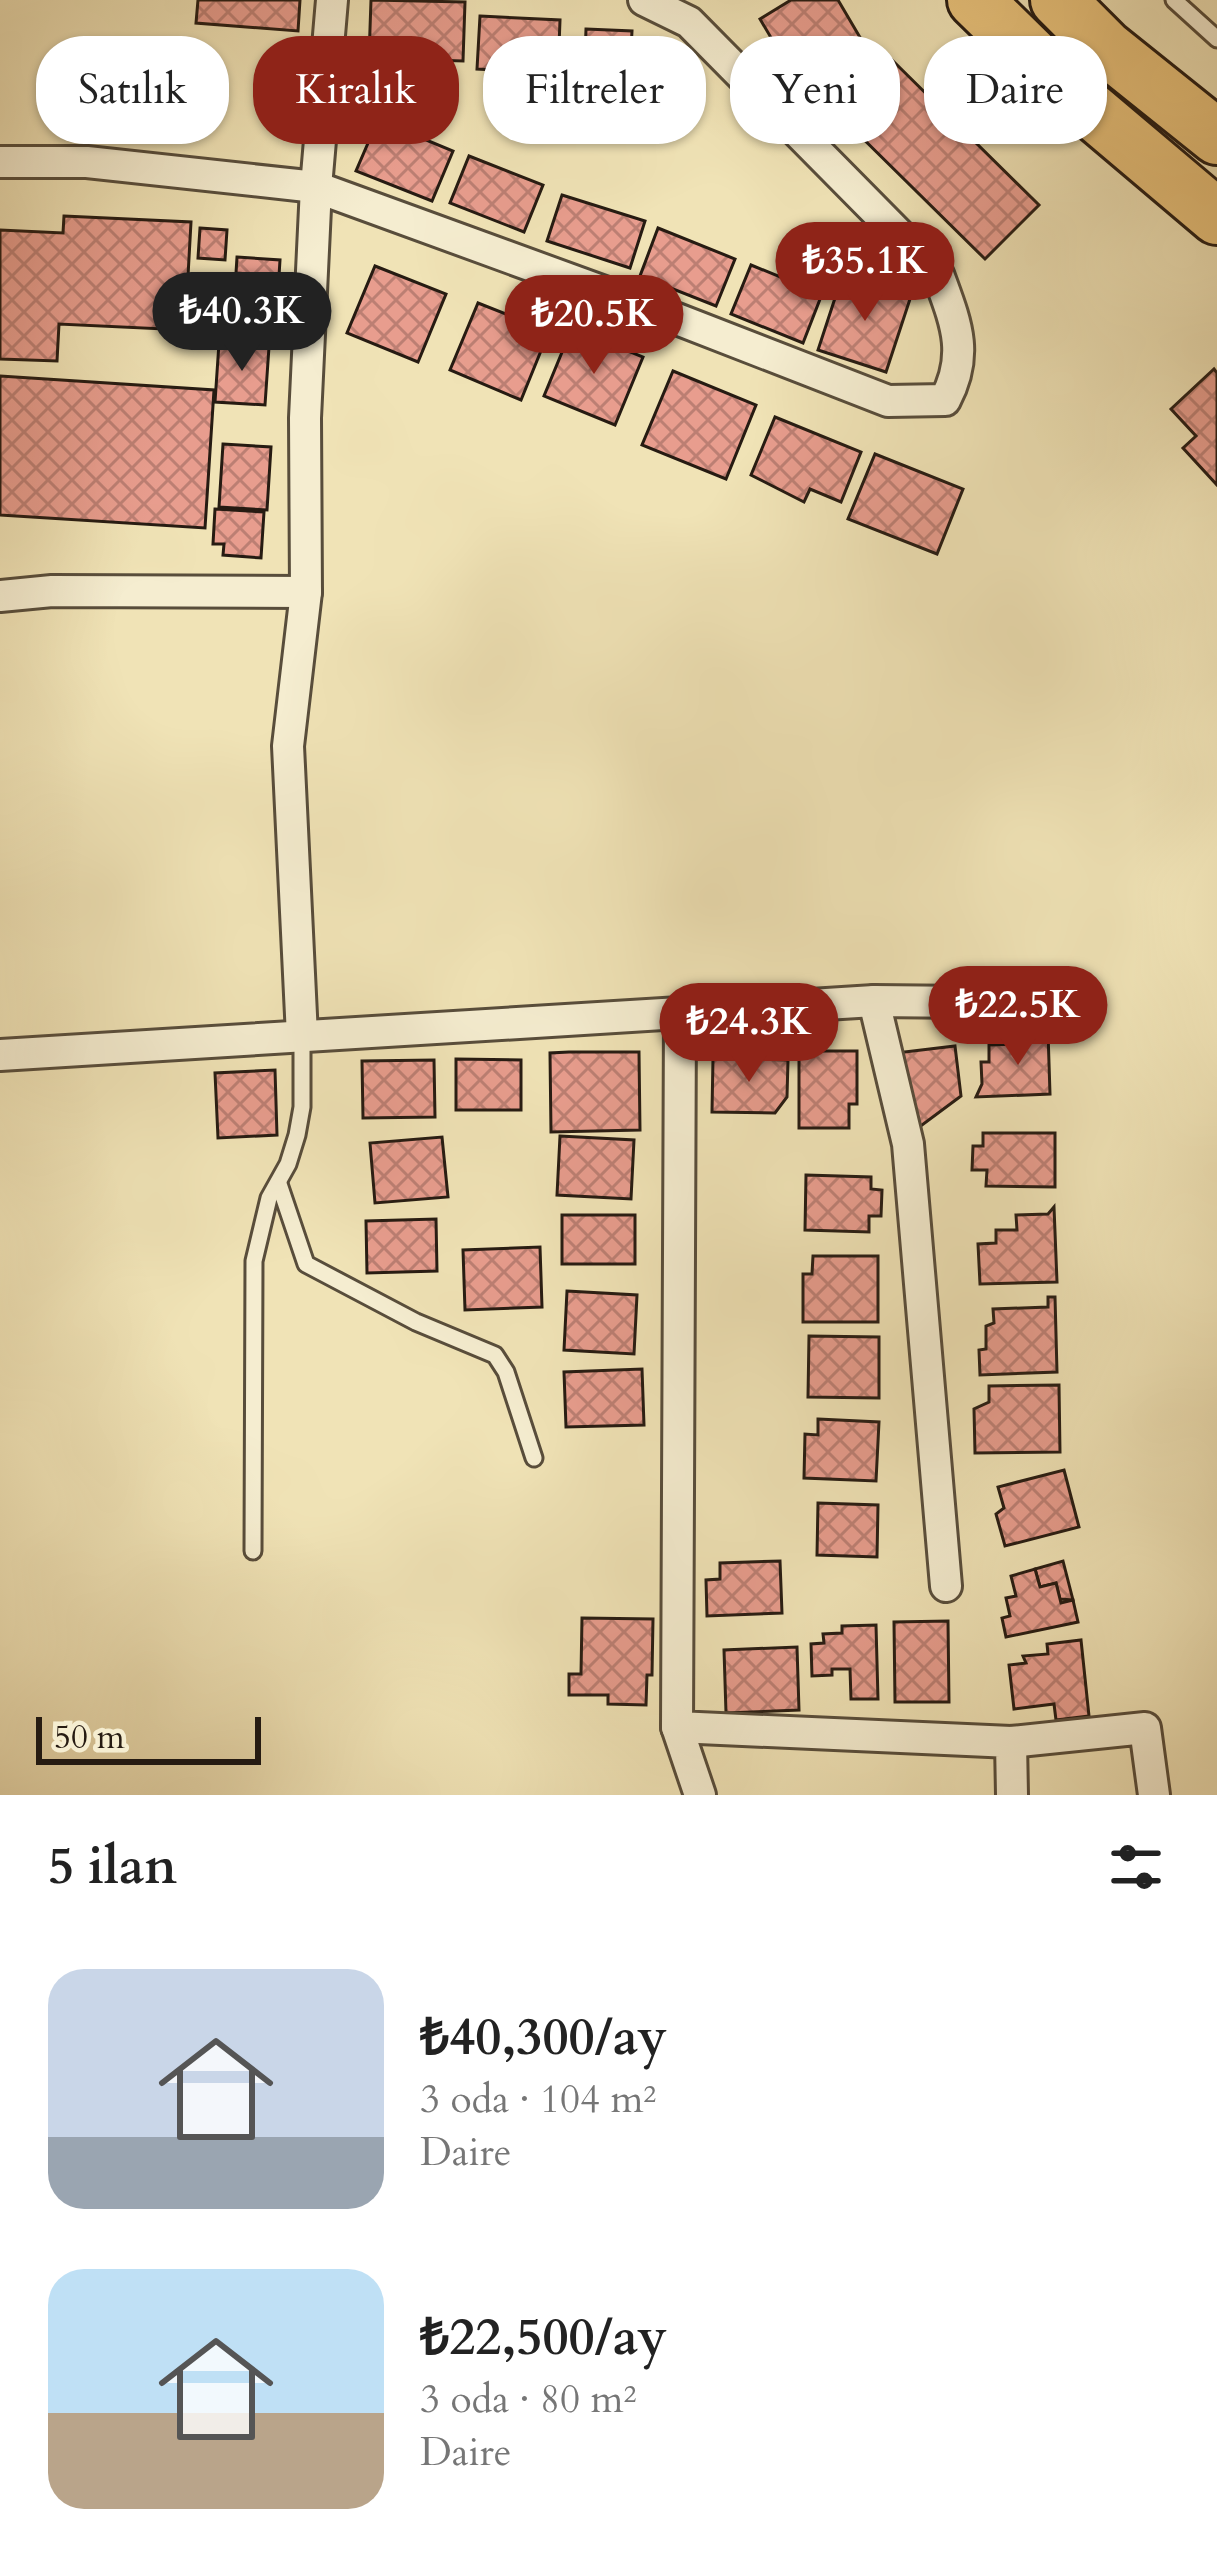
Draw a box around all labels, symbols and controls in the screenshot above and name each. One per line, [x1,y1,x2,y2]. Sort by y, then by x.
chip: Satılık [36,36,229,144]
chip: Kiralık [253,36,459,144]
chip: Filtreler [483,36,706,144]
chip: Yeni [730,36,900,144]
chip: Daire [924,36,1107,144]
pin: ₺35.1K [767,222,963,324]
text: ₺35.1K [802,234,928,287]
pin: ₺40.3K [144,272,340,374]
pin: ₺20.5K [496,275,692,377]
text: ₺40.3K [179,284,305,337]
text: ₺20.5K [531,287,657,340]
pin: ₺22.5K [920,966,1116,1068]
text: ₺22.5K [955,978,1081,1031]
pin: ₺24.3K [651,983,847,1085]
text: ₺24.3K [686,995,812,1048]
scale bar [36,1711,261,1764]
text: 50 m [54,1715,125,1760]
text: 5 ilan [48,1832,177,1902]
icon: filters [1103,1834,1169,1900]
text: ₺40,300/ay [420,2003,667,2073]
icon: home [144,2017,288,2161]
text: 3 oda · 104 m² [420,2073,656,2126]
text: Daire [420,2126,511,2179]
text: ₺22,500/ay [420,2303,667,2373]
icon: home [144,2317,288,2461]
text: 3 oda · 80 m² [420,2373,636,2426]
text: Daire [420,2426,511,2479]

